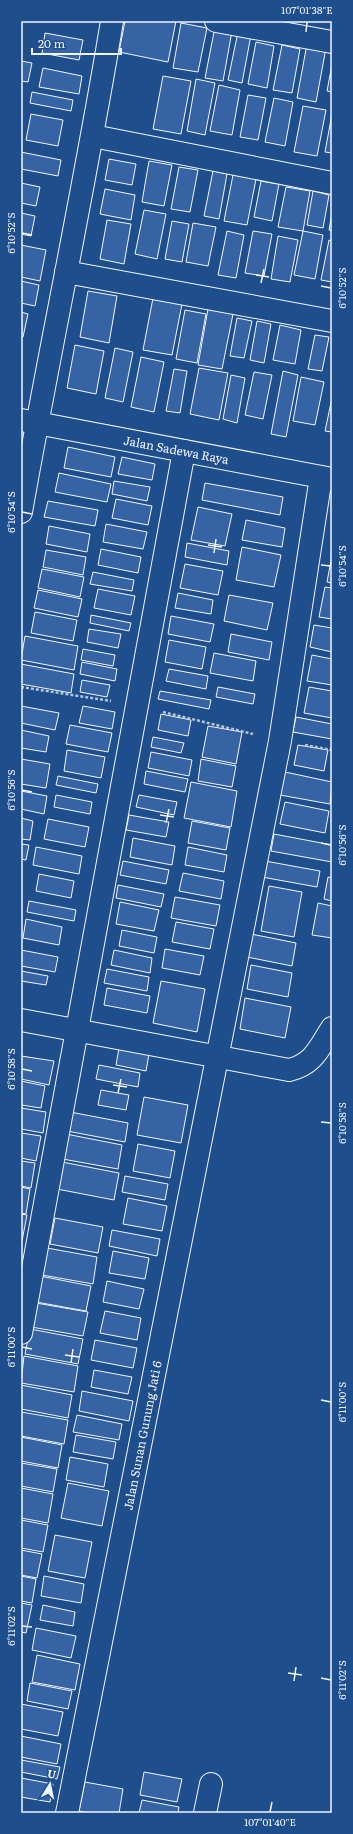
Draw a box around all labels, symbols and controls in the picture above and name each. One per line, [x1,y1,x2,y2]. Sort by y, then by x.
text: 107°01'38"E [281,2,333,17]
scale bar [32,30,121,56]
text: 20 m [38,34,65,52]
text: 6°10'52"S [3,213,18,253]
text: 6°10'52"S [334,268,349,308]
street label: Jalan Sadewa Raya [122,431,231,468]
text: 6°10'54"S [3,491,18,533]
text: 6°10'54"S [334,545,349,587]
text: 6°10'56"S [3,769,18,811]
text: 6°10'56"S [334,824,349,866]
text: 6°10'58"S [3,1048,18,1090]
text: 6°10'58"S [334,1102,349,1144]
text: 6°11'00"S [3,1327,18,1367]
street label: Jalan Sunan Gunung Jati 6 [118,1359,166,1512]
text: 6°11'00"S [334,1382,349,1422]
text: 6°11'02"S [3,1606,18,1646]
text: 6°11'02"S [334,1660,349,1700]
north arrow [30,1764,70,1804]
text: U [46,1765,58,1782]
text: 107°01'40"E [244,1814,296,1829]

